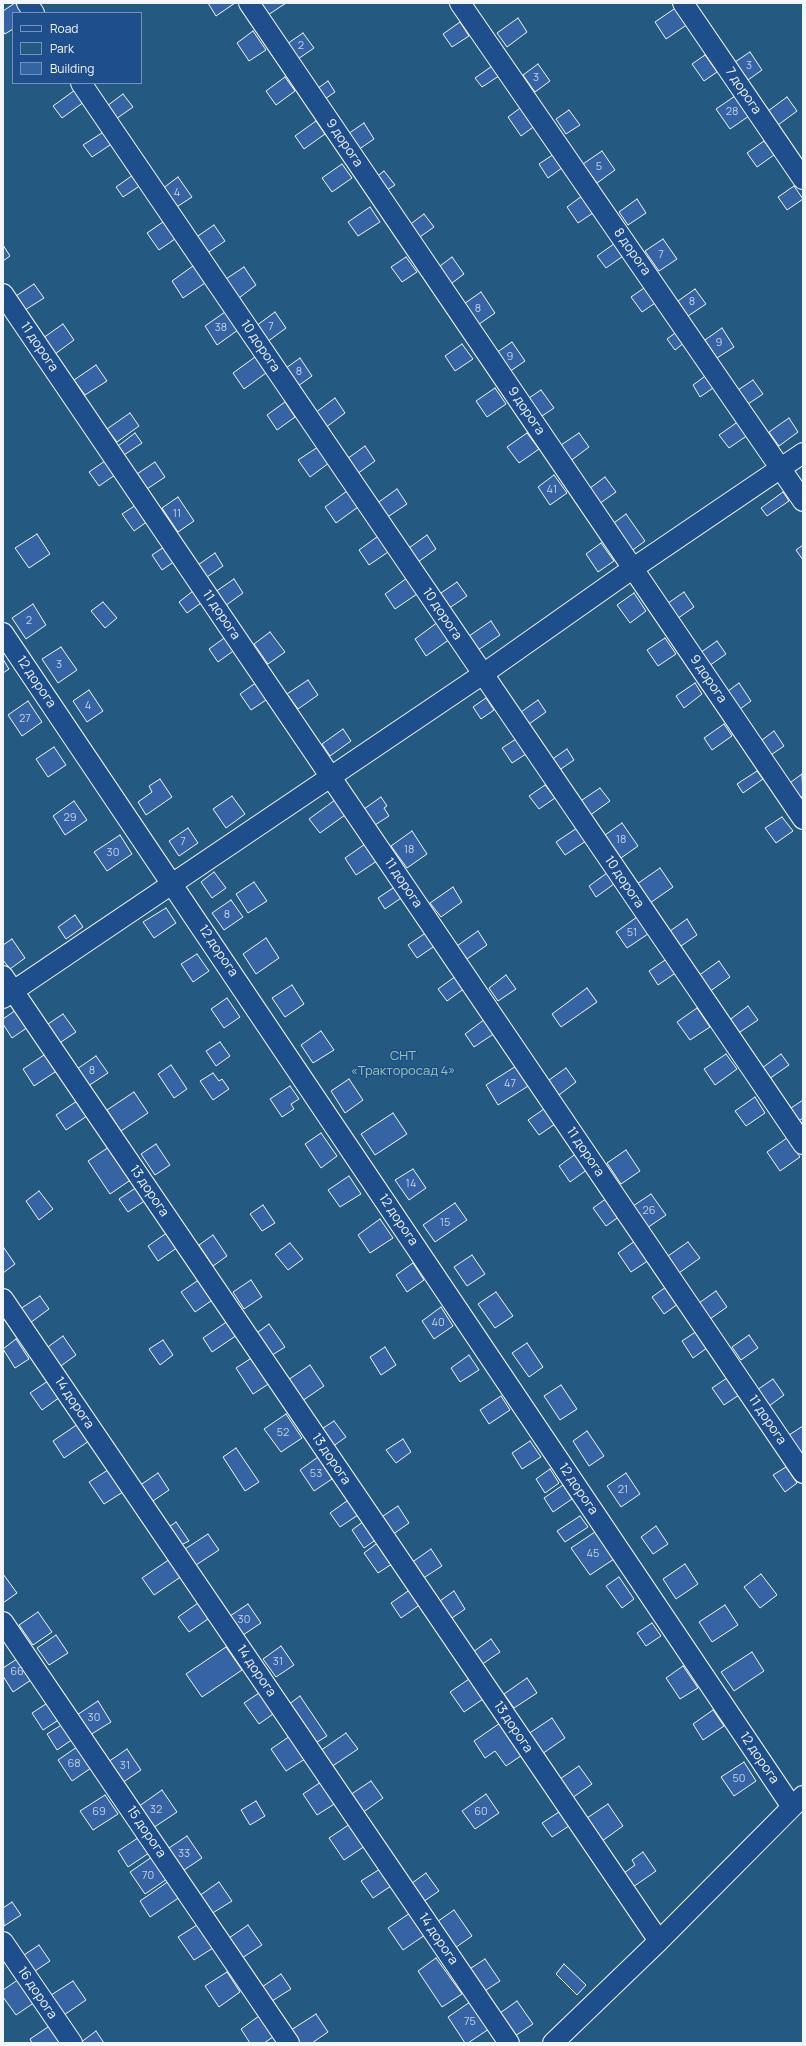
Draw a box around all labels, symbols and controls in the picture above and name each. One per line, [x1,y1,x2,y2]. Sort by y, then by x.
legend [12,12,142,84]
text: Road [50,20,78,37]
house number: 2 [298,39,304,53]
text: Park [50,40,74,57]
house number: 3 [746,59,752,73]
text: Building [50,60,94,77]
street label: 7 дорога [722,65,764,117]
house number: 3 [533,71,539,85]
house number: 28 [726,105,738,119]
street label: 9 дорога [322,116,366,170]
house number: 5 [596,160,602,174]
house number: 4 [174,186,180,200]
street label: 8 дорога [610,225,654,279]
house number: 7 [658,248,664,262]
house number: 8 [689,295,695,309]
house number: 8 [475,302,481,316]
street label: 10 дорога [237,317,283,375]
street label: 11 дорога [17,319,61,375]
house number: 7 [268,320,274,334]
house number: 38 [215,321,227,335]
house number: 9 [716,336,722,350]
house number: 9 [507,350,513,364]
house number: 8 [296,365,302,379]
street label: 9 дорога [504,384,548,438]
house number: 41 [547,483,557,497]
house number: 11 [173,507,181,521]
street label: 10 дорога [419,585,465,643]
street label: 11 дорога [199,587,243,643]
house number: 2 [26,614,32,628]
street label: 9 дорога [686,652,730,706]
street label: 12 дорога [13,653,59,711]
house number: 3 [56,658,62,672]
house number: 4 [85,699,91,713]
house number: 27 [19,712,31,726]
house number: 29 [63,811,77,825]
house number: 18 [616,833,626,847]
house number: 7 [180,835,186,849]
house number: 18 [404,843,414,857]
house number: 30 [107,846,119,860]
street label: 10 дорога [601,853,647,911]
street label: 11 дорога [381,855,425,911]
house number: 8 [224,908,230,922]
street label: 12 дорога [195,922,241,980]
house number: 51 [627,926,637,940]
park label: СНТ «Тракторосад 4» [351,1048,455,1079]
house number: 8 [89,1064,95,1078]
house number: 47 [504,1077,516,1091]
street label: 11 дорога [563,1124,607,1180]
street label: 13 дорога [126,1162,172,1220]
house number: 14 [406,1177,416,1191]
street label: 12 дорога [375,1191,421,1249]
house number: 26 [642,1204,656,1218]
house number: 15 [440,1216,450,1230]
house number: 40 [431,1316,445,1330]
street label: 14 дорога [51,1374,97,1432]
street label: 11 дорога [745,1392,789,1448]
house number: 52 [277,1426,289,1440]
street label: 13 дорога [308,1430,354,1488]
street label: 12 дорога [555,1460,601,1518]
house number: 53 [310,1467,322,1481]
house number: 21 [618,1483,628,1497]
house number: 45 [587,1547,599,1561]
house number: 30 [238,1613,250,1627]
street label: 14 дорога [233,1642,279,1700]
house number: 31 [273,1655,283,1669]
house number: 66 [10,1665,24,1679]
street label: 13 дорога [490,1698,536,1756]
house number: 30 [88,1711,100,1725]
street label: 12 дорога [736,1729,782,1787]
house number: 68 [67,1757,81,1771]
house number: 31 [120,1759,130,1773]
house number: 50 [732,1772,746,1786]
street label: 15 дорога [123,1803,169,1861]
house number: 32 [150,1803,162,1817]
house number: 69 [92,1805,106,1819]
house number: 60 [474,1805,488,1819]
house number: 33 [178,1847,190,1861]
house number: 70 [142,1869,154,1883]
street label: 14 дорога [415,1910,461,1968]
street label: 16 дорога [14,1964,60,2022]
house number: 75 [464,2015,476,2029]

